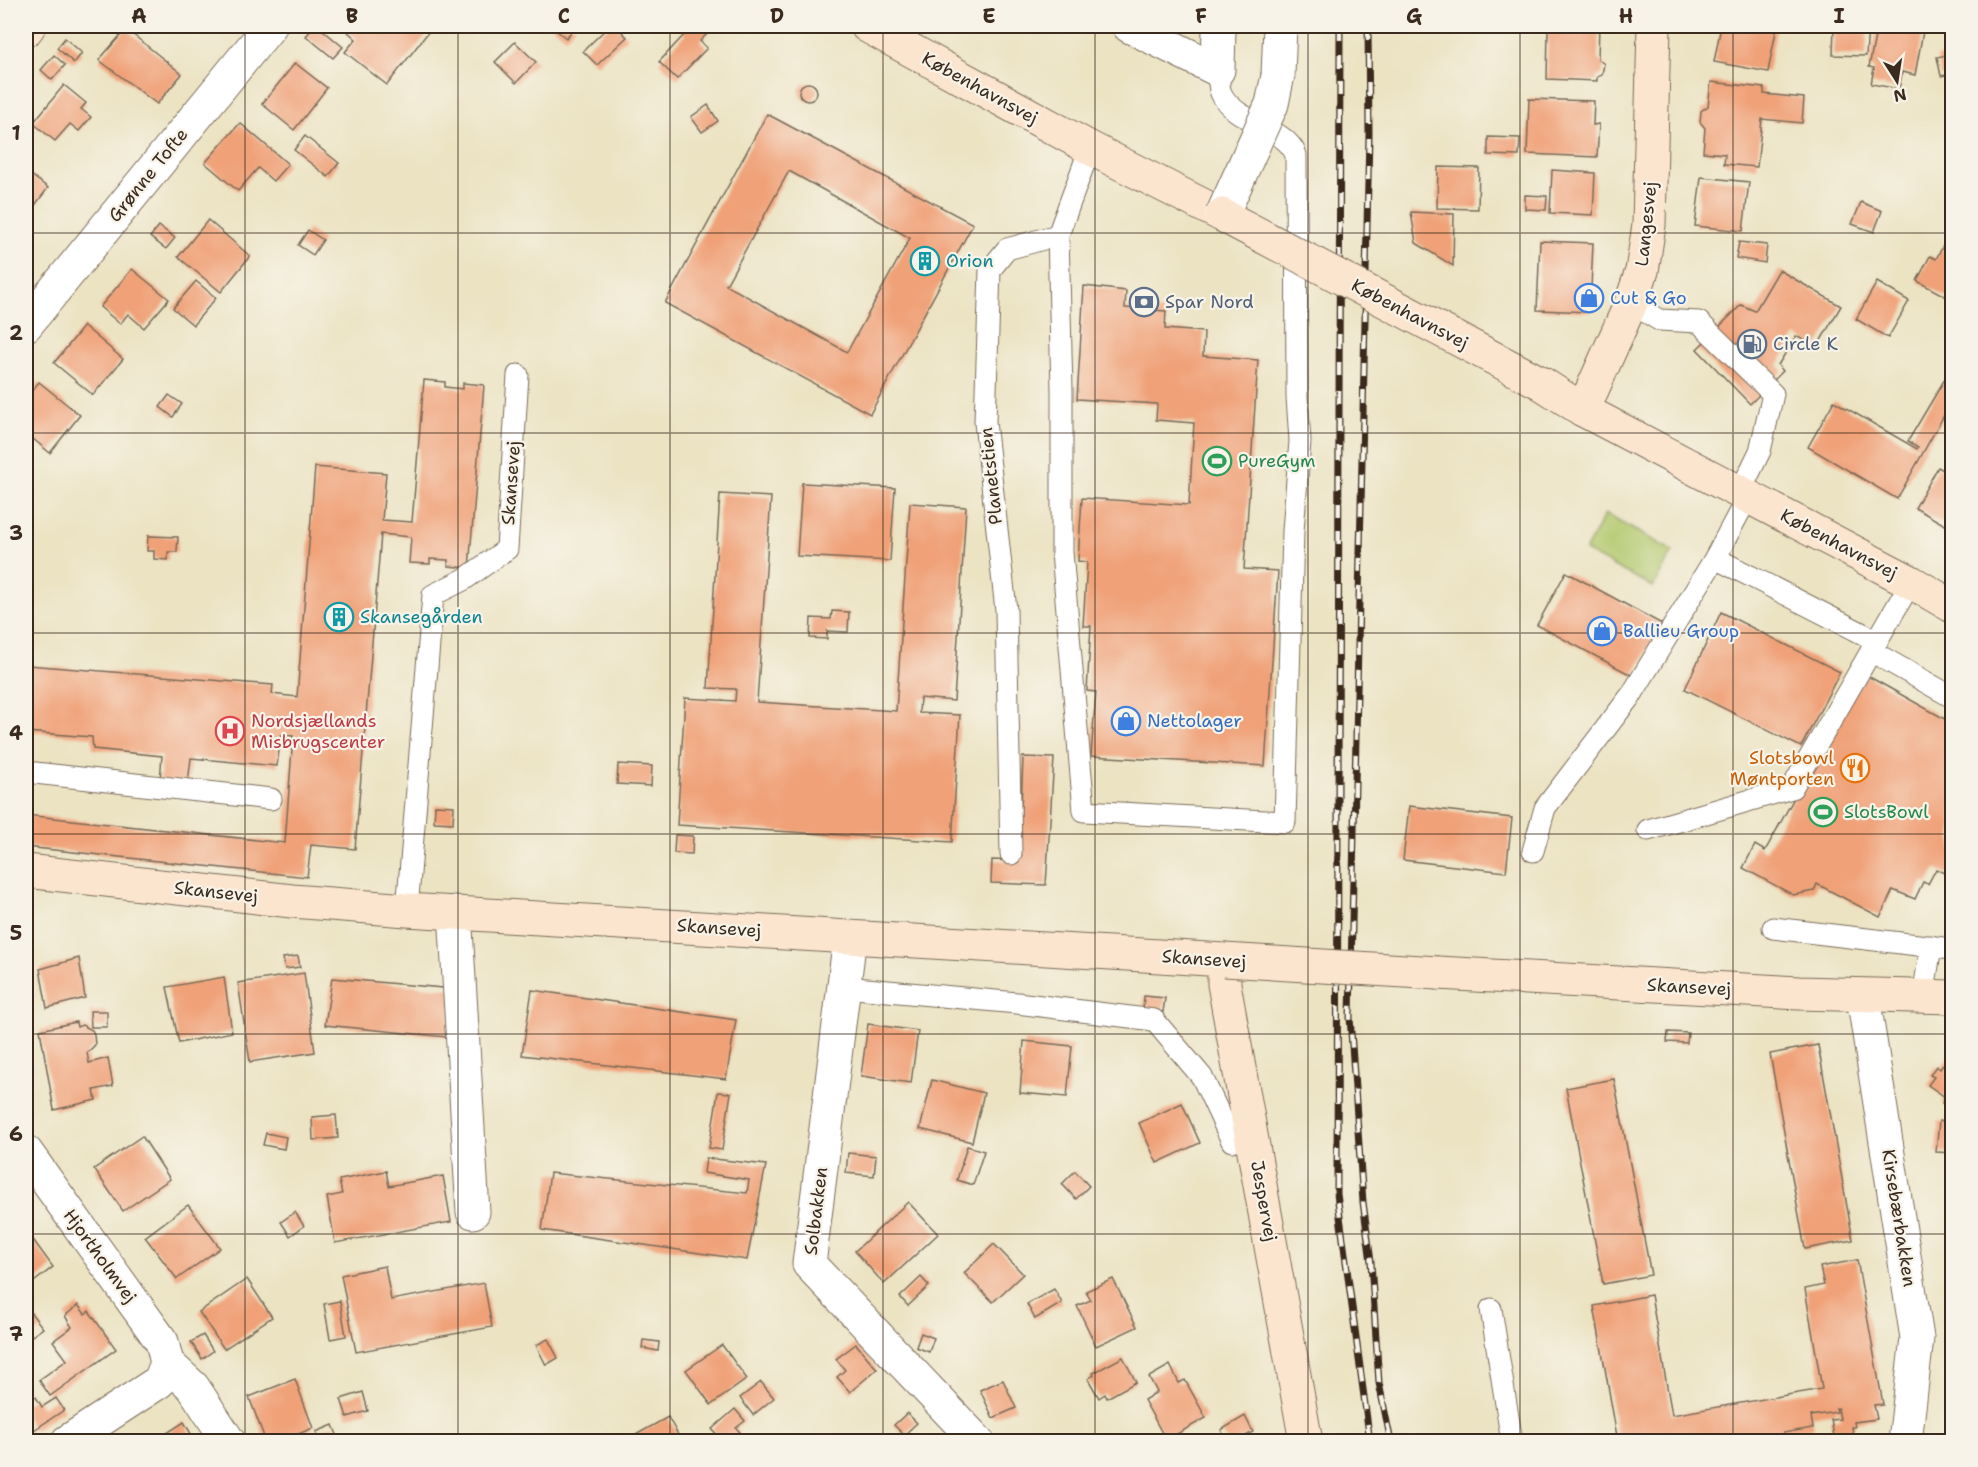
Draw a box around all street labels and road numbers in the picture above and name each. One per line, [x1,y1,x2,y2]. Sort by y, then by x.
street label: Københavnsvej [918,46,1042,130]
street label: Grønne Tofte [103,123,193,227]
street label: Langesvej [1630,180,1662,268]
street label: Københavnsvej [1347,273,1473,355]
street label: Planetstien [974,426,1008,526]
street label: Skansevej [496,440,526,526]
street label: Københavnsvej [1776,503,1902,585]
street label: Skansevej [173,876,259,908]
street label: Skansevej [676,913,762,943]
street label: Skansevej [1161,944,1247,974]
street label: Skansevej [1646,973,1732,1001]
street label: Kirsebærbakken [1876,1147,1922,1289]
street label: Jespervej [1245,1159,1283,1243]
street label: Solbakken [799,1166,833,1256]
street label: Hjortholmvej [58,1204,142,1308]

